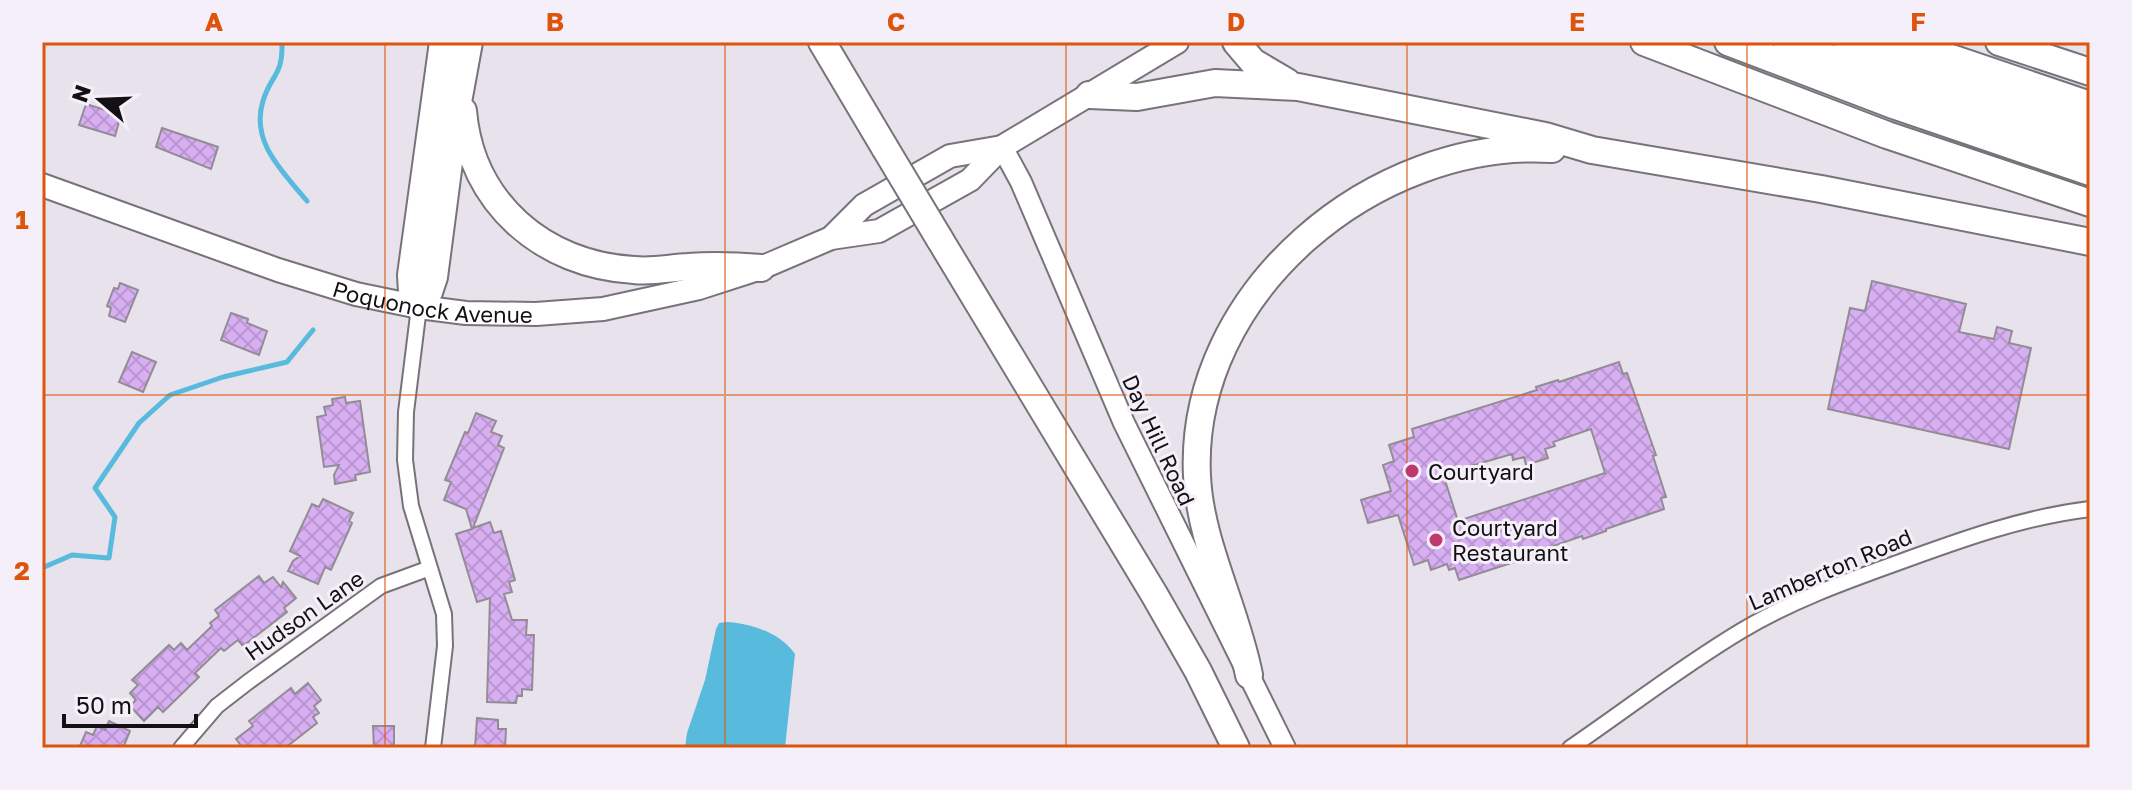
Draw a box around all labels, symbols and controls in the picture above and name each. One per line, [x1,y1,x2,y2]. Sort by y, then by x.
text: A [205,6,224,37]
text: B [546,6,564,37]
text: C [887,6,905,37]
text: D [1227,6,1245,37]
text: E [1569,6,1585,37]
text: F [1910,6,1926,37]
north arrow [60,60,140,140]
text: N [65,81,96,106]
text: 1 [15,204,29,235]
street label: Poquonock Avenue [330,274,533,327]
street label: Day Hill Road [1117,370,1201,510]
place label: Courtyard [1428,458,1534,485]
marker: Courtyard [1403,462,1421,480]
place label: Courtyard Restaurant [1452,514,1569,566]
street label: Lamberton Road [1744,522,1916,616]
marker: Courtyard Restaurant [1427,531,1445,549]
text: 2 [14,555,30,586]
street label: Hudson Lane [239,564,369,666]
scale bar [64,678,196,728]
text: 50 m [76,690,132,719]

